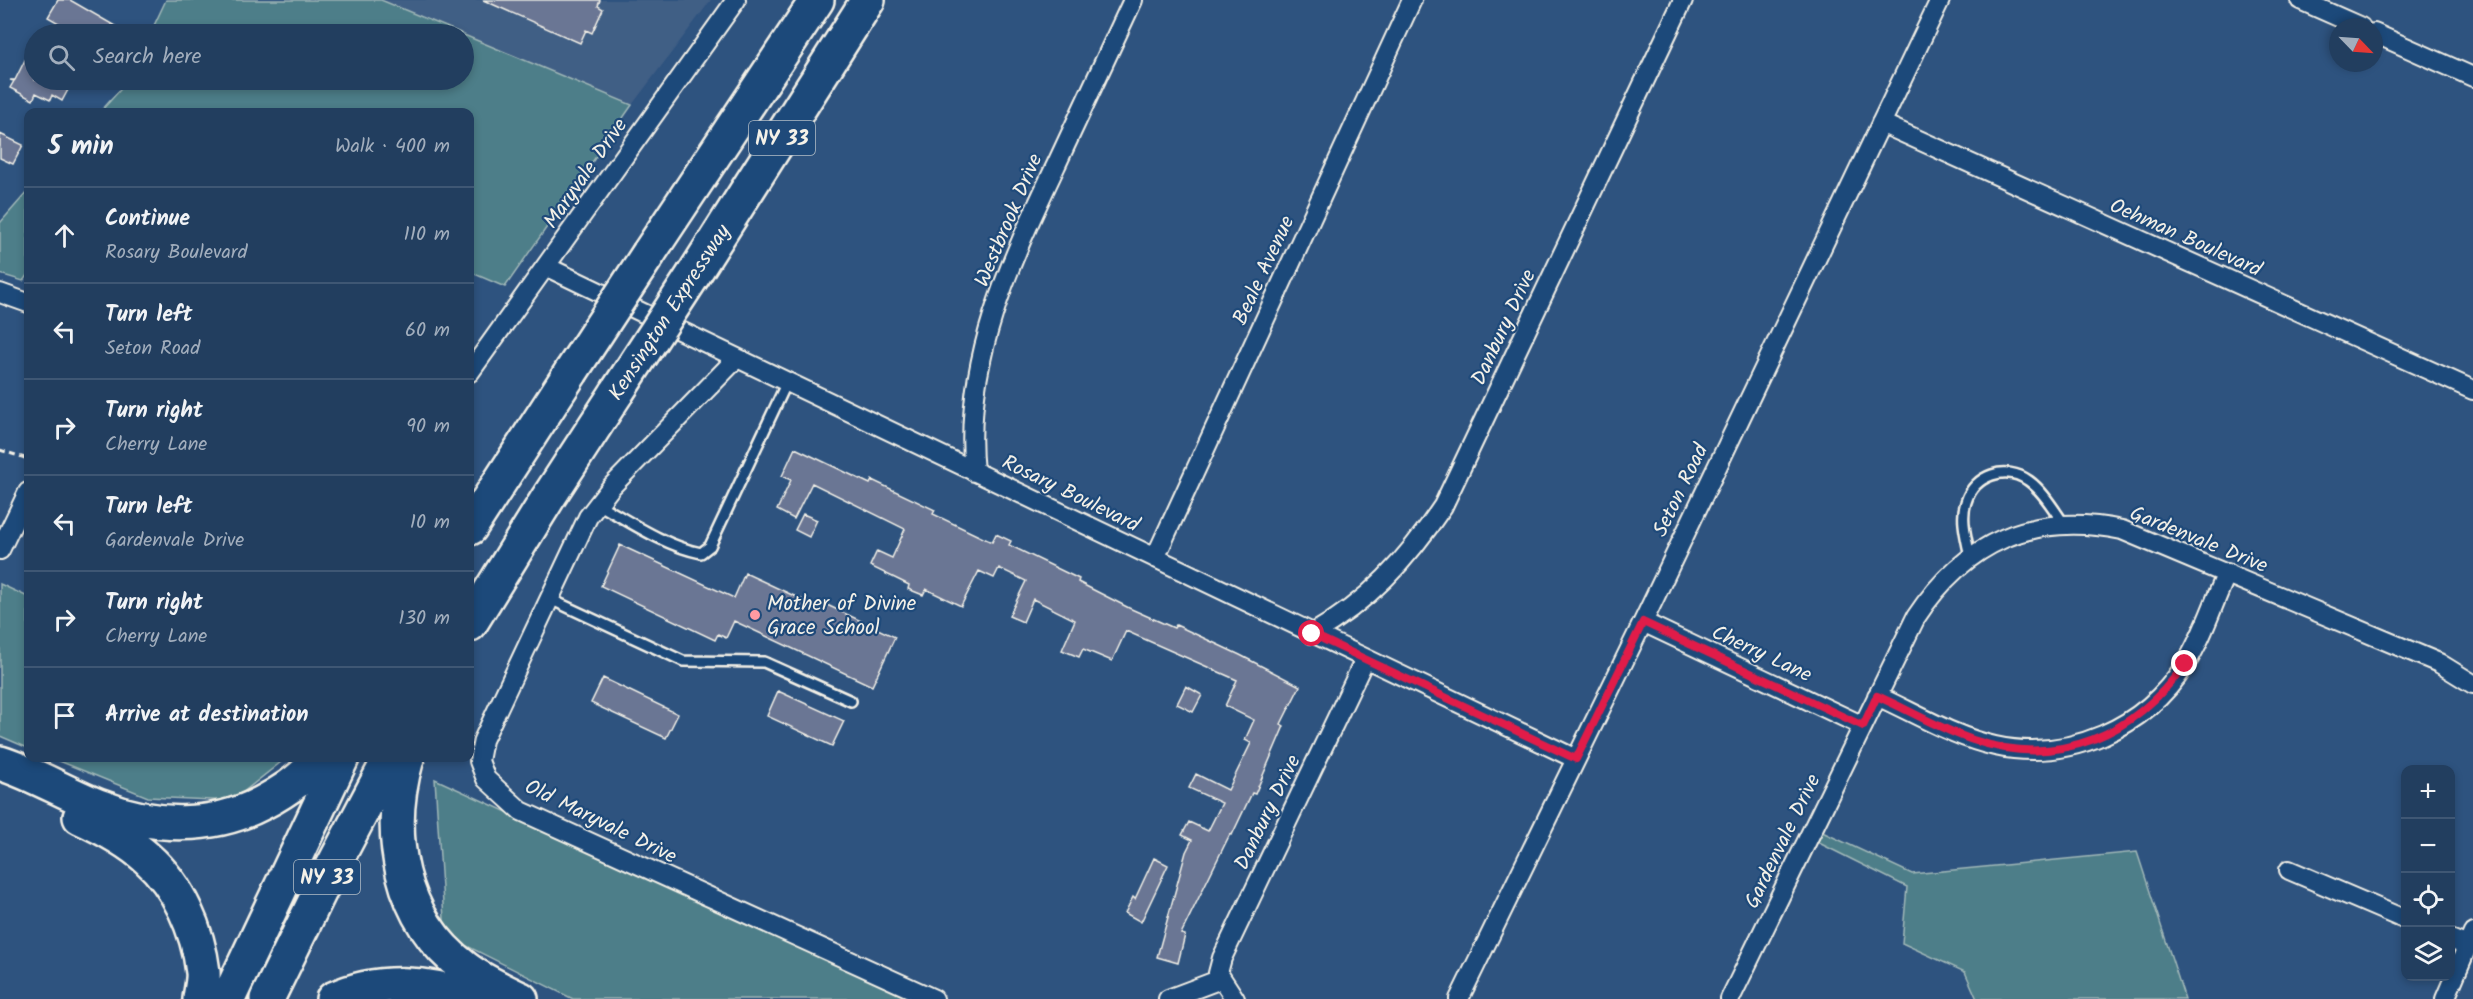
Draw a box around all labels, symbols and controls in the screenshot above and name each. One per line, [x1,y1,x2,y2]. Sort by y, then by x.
north arrow [2329,18,2383,72]
search box [24,24,474,90]
text: Search here [93,40,201,75]
icon: search [45,41,78,74]
street label: Maryvale Drive [536,111,637,236]
road number: NY 33 [749,121,815,155]
text: 5 min [48,126,114,168]
text: Walk · 400 m [335,131,450,163]
street label: Westbrook Drive [966,148,1053,292]
street label: Oehman Boulevard [2104,190,2267,287]
text: Continue [105,202,190,237]
street label: Beale Avenue [1225,210,1304,331]
street label: Kensington Expressway [601,218,740,408]
icon: ahead [48,219,81,252]
text: 110 m [404,219,450,251]
text: Rosary Boulevard [105,237,247,269]
street label: Danbury Drive [1463,264,1546,391]
text: Turn left [105,298,192,333]
icon: left [48,315,81,348]
text: 60 m [405,315,450,347]
text: Seton Road [105,333,200,365]
text: Turn right [105,394,203,429]
icon: right [48,411,81,444]
text: 90 m [406,411,450,443]
text: Cherry Lane [105,429,207,461]
street label: Seton Road [1645,438,1718,543]
street label: Rosary Boulevard [996,447,1145,542]
text: Turn left [105,490,192,525]
street label: Gardenvale Drive [2124,498,2273,583]
icon: left [48,507,81,540]
text: 10 m [410,507,450,539]
text: Gardenvale Drive [105,525,244,557]
text: Turn right [105,586,203,621]
place label: Mother of Divine Grace School [767,588,917,645]
icon: right [48,603,81,636]
text: 130 m [398,603,450,635]
marker: Mother of Divine Grace School [748,608,762,622]
street label: Cherry Lane [1706,617,1818,692]
route start [1298,620,1324,646]
text: Cherry Lane [105,621,207,653]
route end [2171,650,2197,676]
text: Arrive at destination [105,698,308,733]
icon: arrive [48,699,81,732]
street label: Danbury Drive [1226,749,1311,876]
map controls [2401,765,2455,981]
button: + [2401,765,2455,819]
street label: Gardenvale Drive [1736,768,1830,915]
street label: Old Maryvale Drive [519,771,683,874]
button: − [2401,819,2455,873]
road number: NY 33 [294,860,360,894]
button: locate [2401,873,2455,927]
button: layers [2401,927,2455,981]

